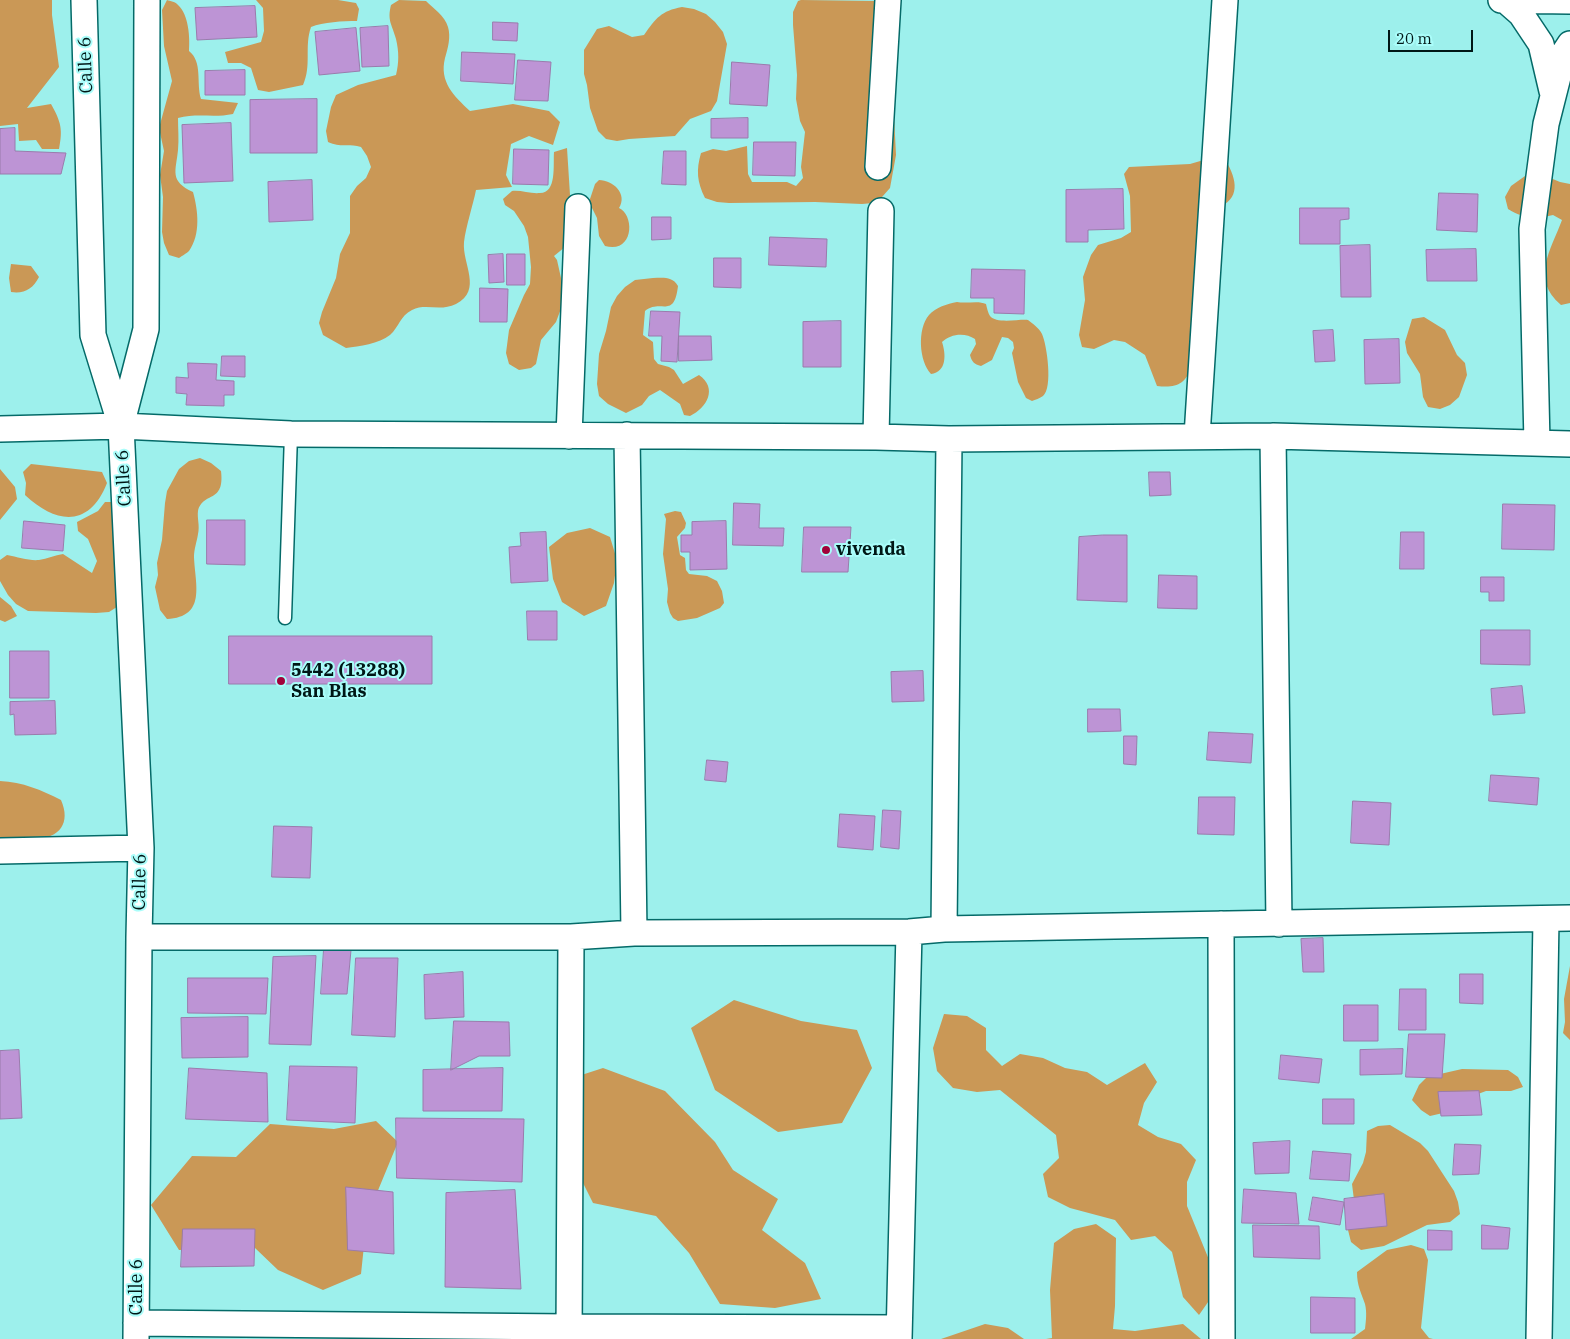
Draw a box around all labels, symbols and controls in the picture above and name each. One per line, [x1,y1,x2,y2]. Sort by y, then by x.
scale bar [1390,20,1475,52]
text: 20 m [1396,29,1432,48]
street label: Calle 6 [74,36,98,94]
street label: Calle 6 [112,449,136,507]
place label: vivenda [836,539,906,561]
marker: vivenda [820,544,832,556]
place label: 5442 (13288) San Blas [291,660,405,702]
marker: 5442 (13288) San Blas [275,675,287,687]
street label: Calle 6 [129,853,151,911]
street label: Calle 6 [126,1259,148,1315]

